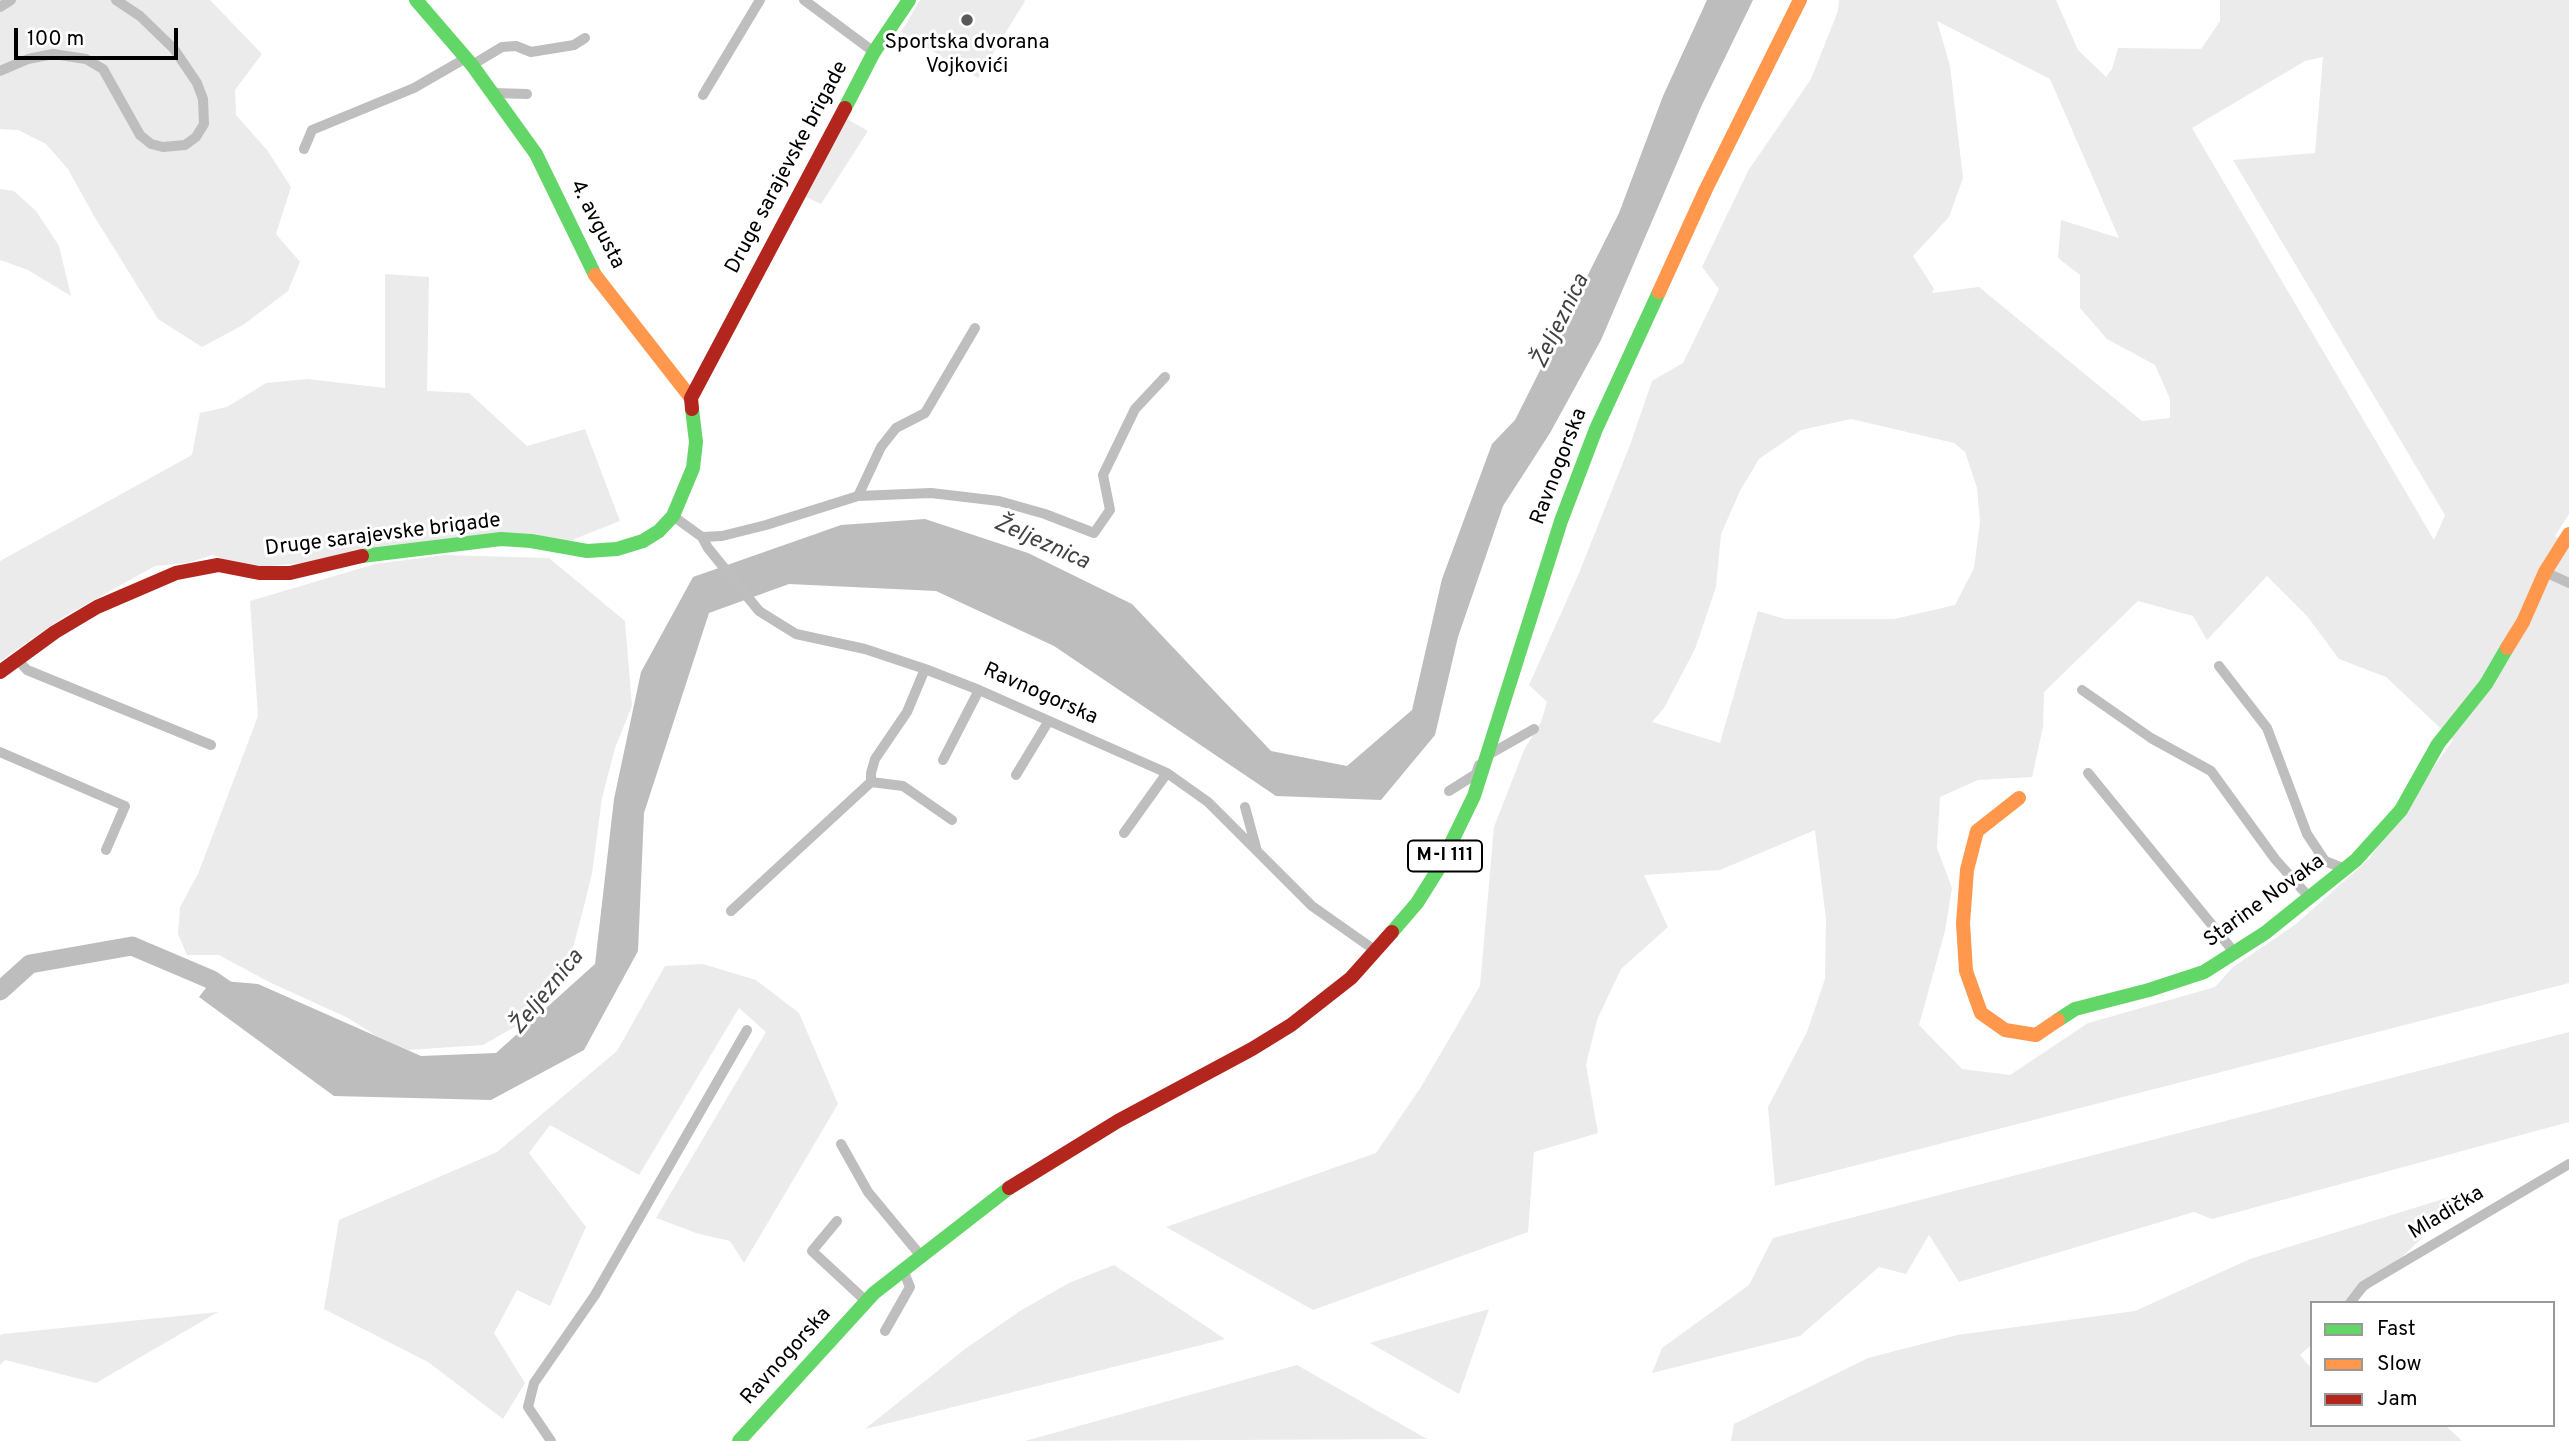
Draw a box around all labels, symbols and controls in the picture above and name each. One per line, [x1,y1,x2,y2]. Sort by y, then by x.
marker: Sportska dvorana Vojkovići [959,12,975,28]
scale bar [18,14,182,58]
text: 100 m [27,26,84,53]
place label: Sportska dvorana Vojkovići [884,31,1050,81]
street label: Druge sarajevske brigade [721,57,855,279]
street label: 4. avgusta [563,176,629,274]
water label: Željeznica [1527,270,1597,374]
street label: Ravnogorska [1526,405,1594,529]
street label: Druge sarajevske brigade [264,509,502,563]
water label: Željeznica [989,511,1093,577]
street label: Ravnogorska [979,659,1101,731]
road number: M-I 111 [1408,841,1482,872]
street label: Starine Novaka [2200,850,2330,954]
water label: Željeznica [505,945,591,1041]
street label: Mladička [2405,1182,2489,1246]
legend [2310,1301,2555,1427]
street label: Ravnogorska [737,1303,837,1411]
text: Fast [2377,1316,2416,1343]
text: Slow [2377,1351,2422,1378]
text: Jam [2377,1386,2418,1413]

